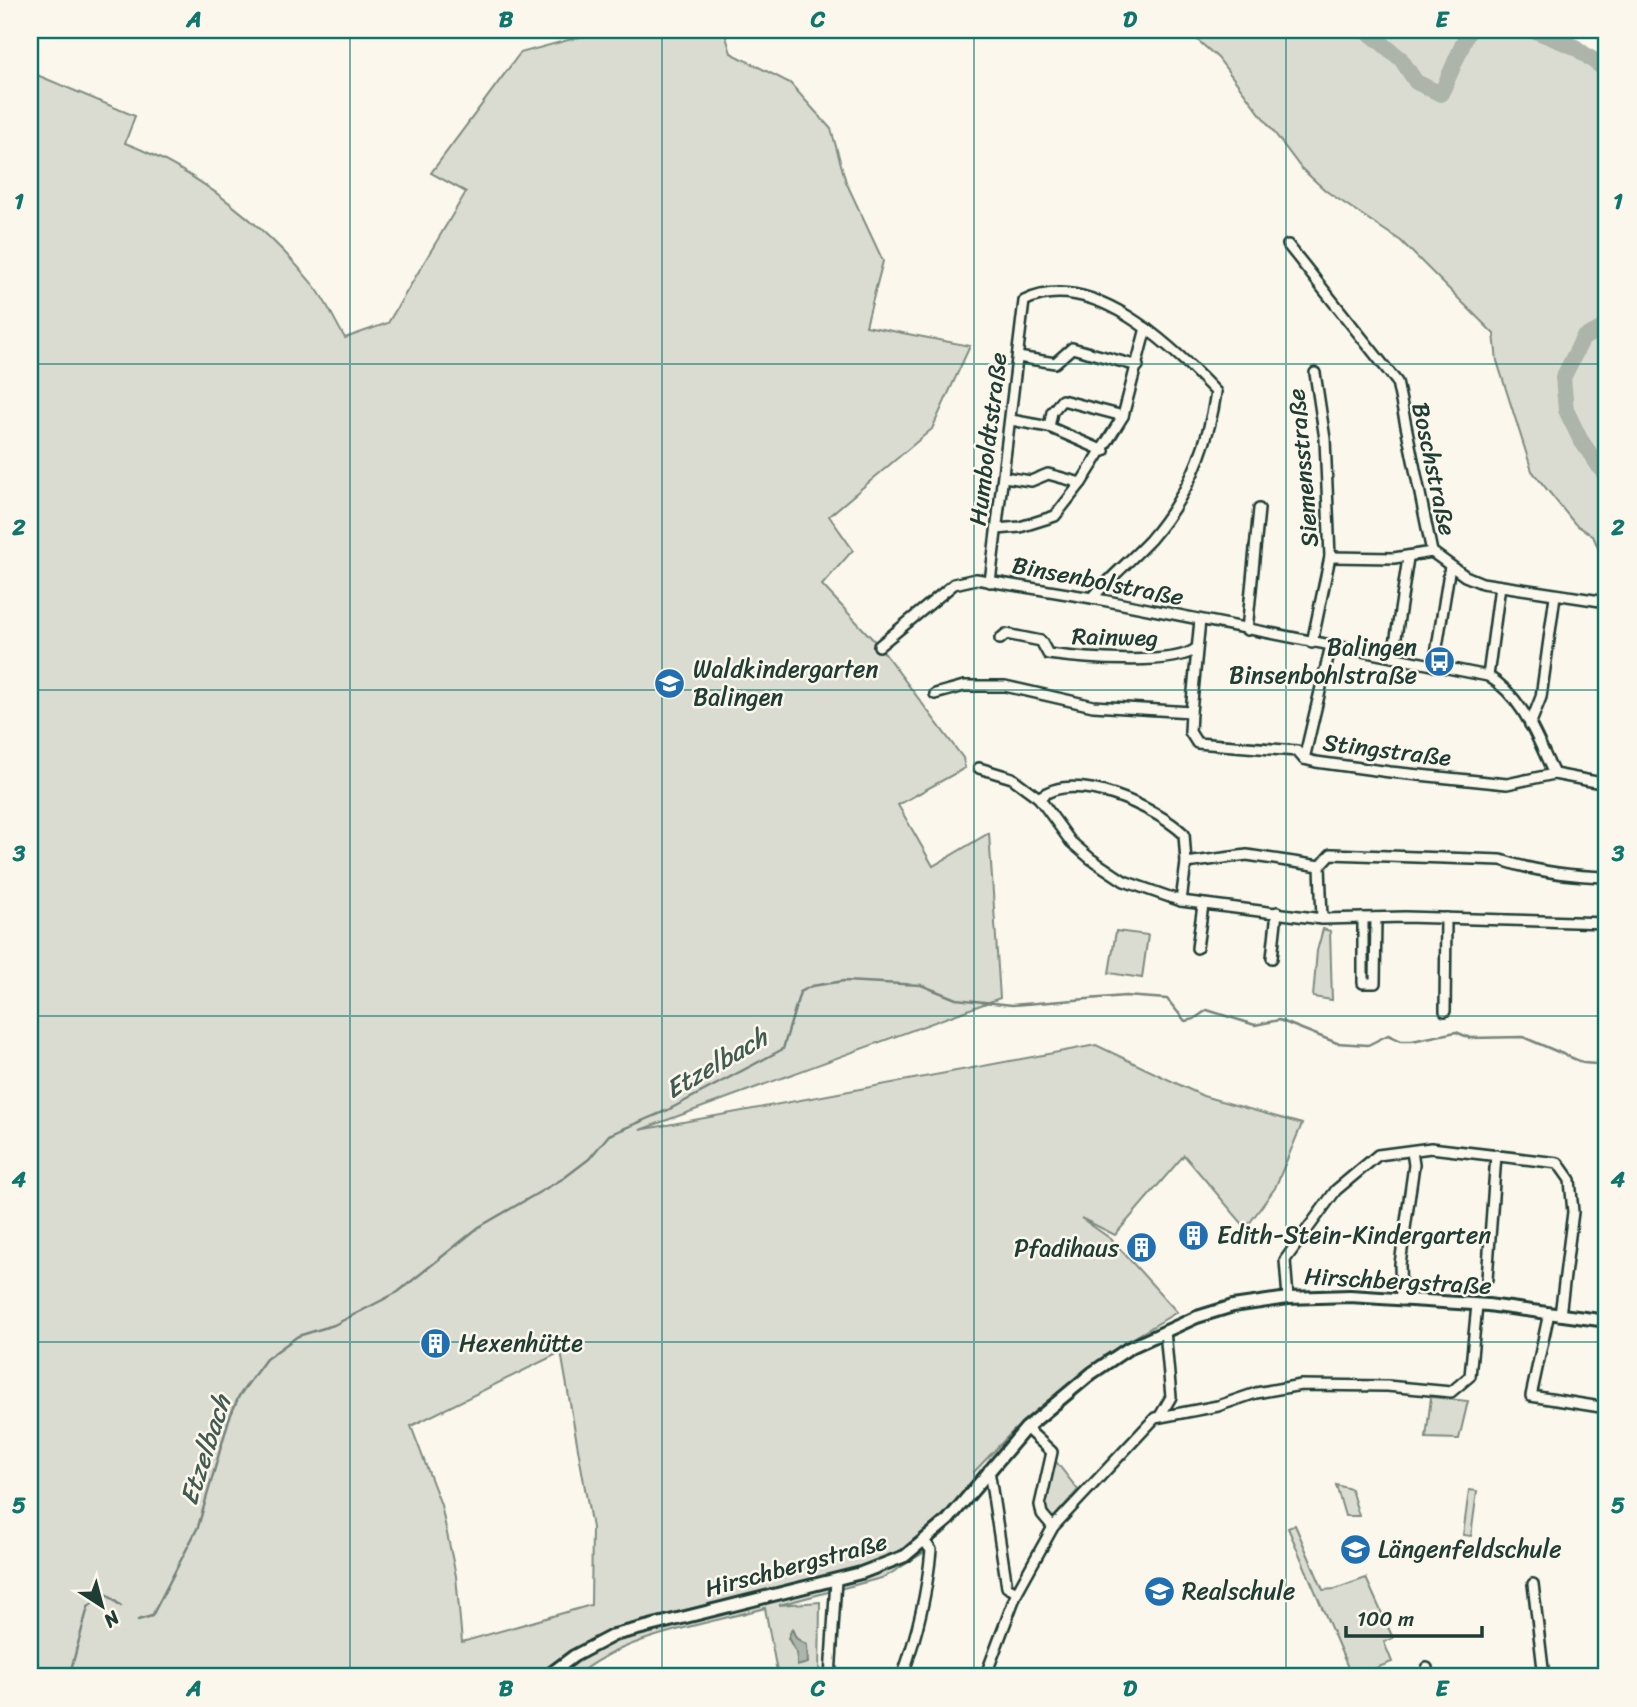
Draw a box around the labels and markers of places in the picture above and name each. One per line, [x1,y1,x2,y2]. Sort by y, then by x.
place label: Balingen Binsenbohlstraße [1229,626,1417,696]
bus stop icon: Balingen Binsenbohlstraße [1423,644,1457,678]
place label: Waldkindergarten Balingen [693,648,878,718]
school or university icon: Waldkindergarten Balingen [653,666,687,700]
place label: Edith-Stein-Kindergarten [1217,1214,1491,1256]
building icon: Edith-Stein-Kindergarten [1177,1218,1211,1252]
place label: Pfadihaus [1014,1227,1120,1269]
building icon: Pfadihaus [1125,1231,1159,1265]
place label: Hexenhütte [459,1322,583,1364]
building icon: Hexenhütte [419,1326,453,1360]
place label: Längenfeldschule [1378,1528,1562,1570]
school or university icon: Längenfeldschule [1338,1532,1372,1566]
place label: Realschule [1182,1570,1295,1612]
school or university icon: Realschule [1142,1574,1176,1608]

